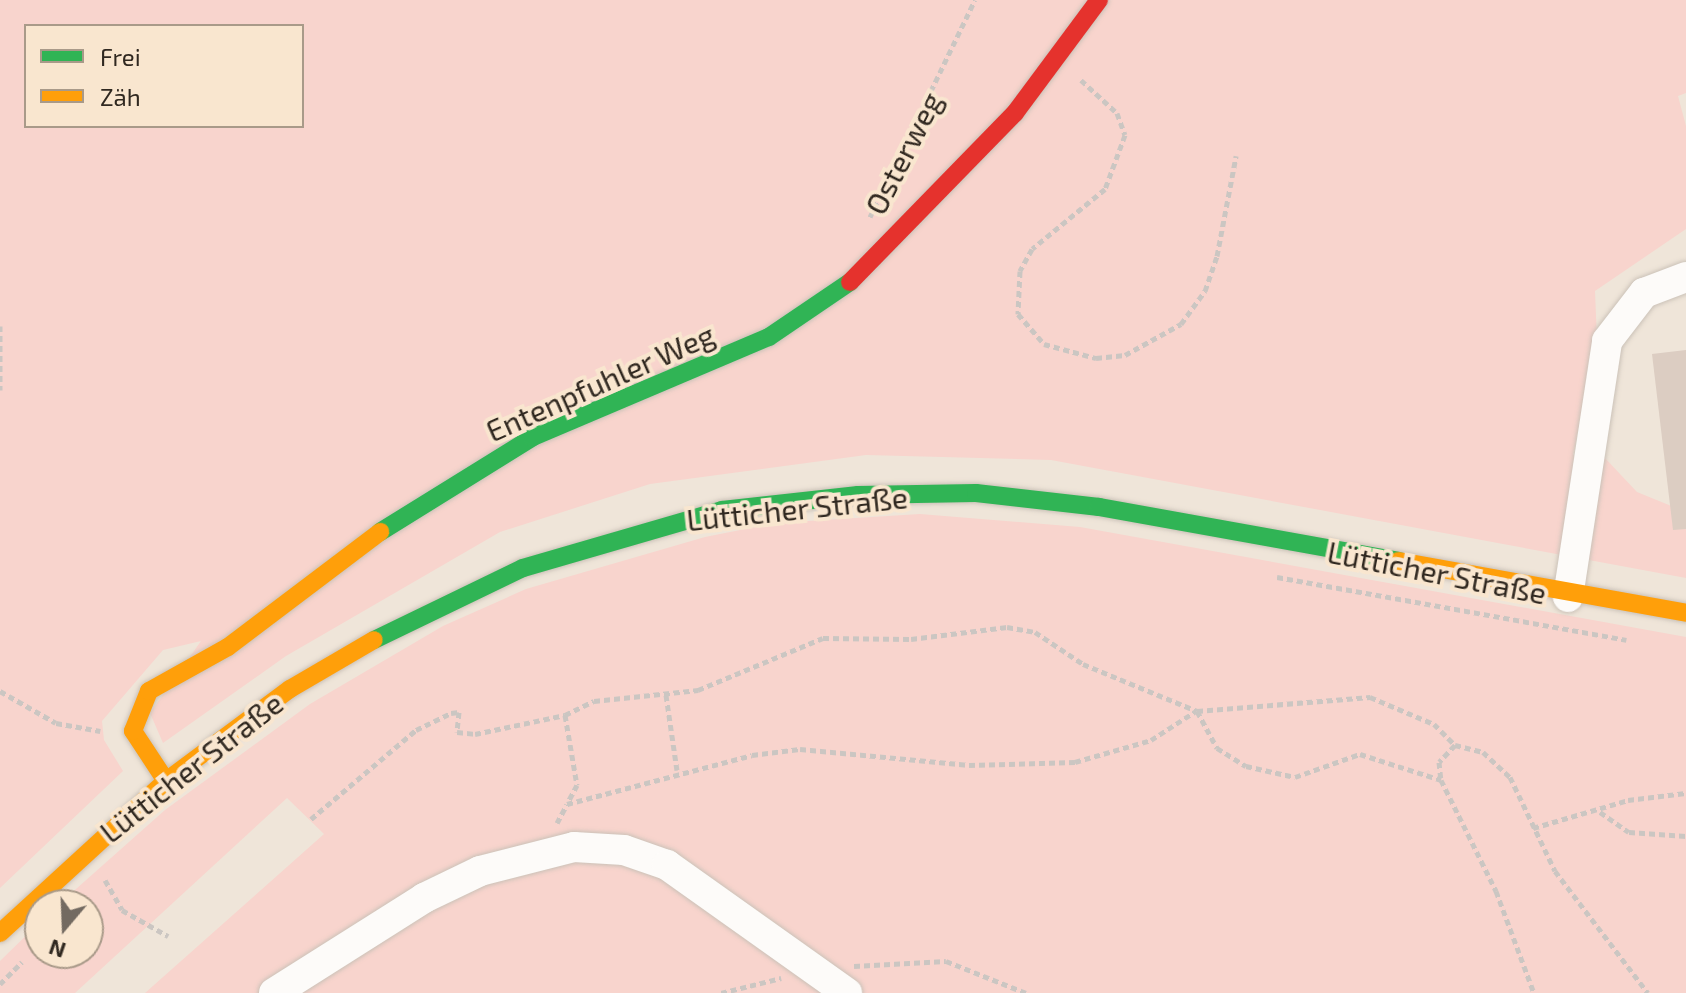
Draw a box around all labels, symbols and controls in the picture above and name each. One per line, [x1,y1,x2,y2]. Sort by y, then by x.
legend [24,24,304,128]
text: Frei [100,42,141,71]
text: Zäh [100,82,141,111]
street label: Osterweg [857,86,949,220]
street label: Entenpfuhler Weg [480,315,720,449]
street label: Lütticher Straße [684,478,910,538]
street label: Lütticher Straße [1324,533,1550,611]
street label: Lütticher Straße [92,684,290,850]
north arrow [24,889,104,969]
text: N [45,935,69,965]

